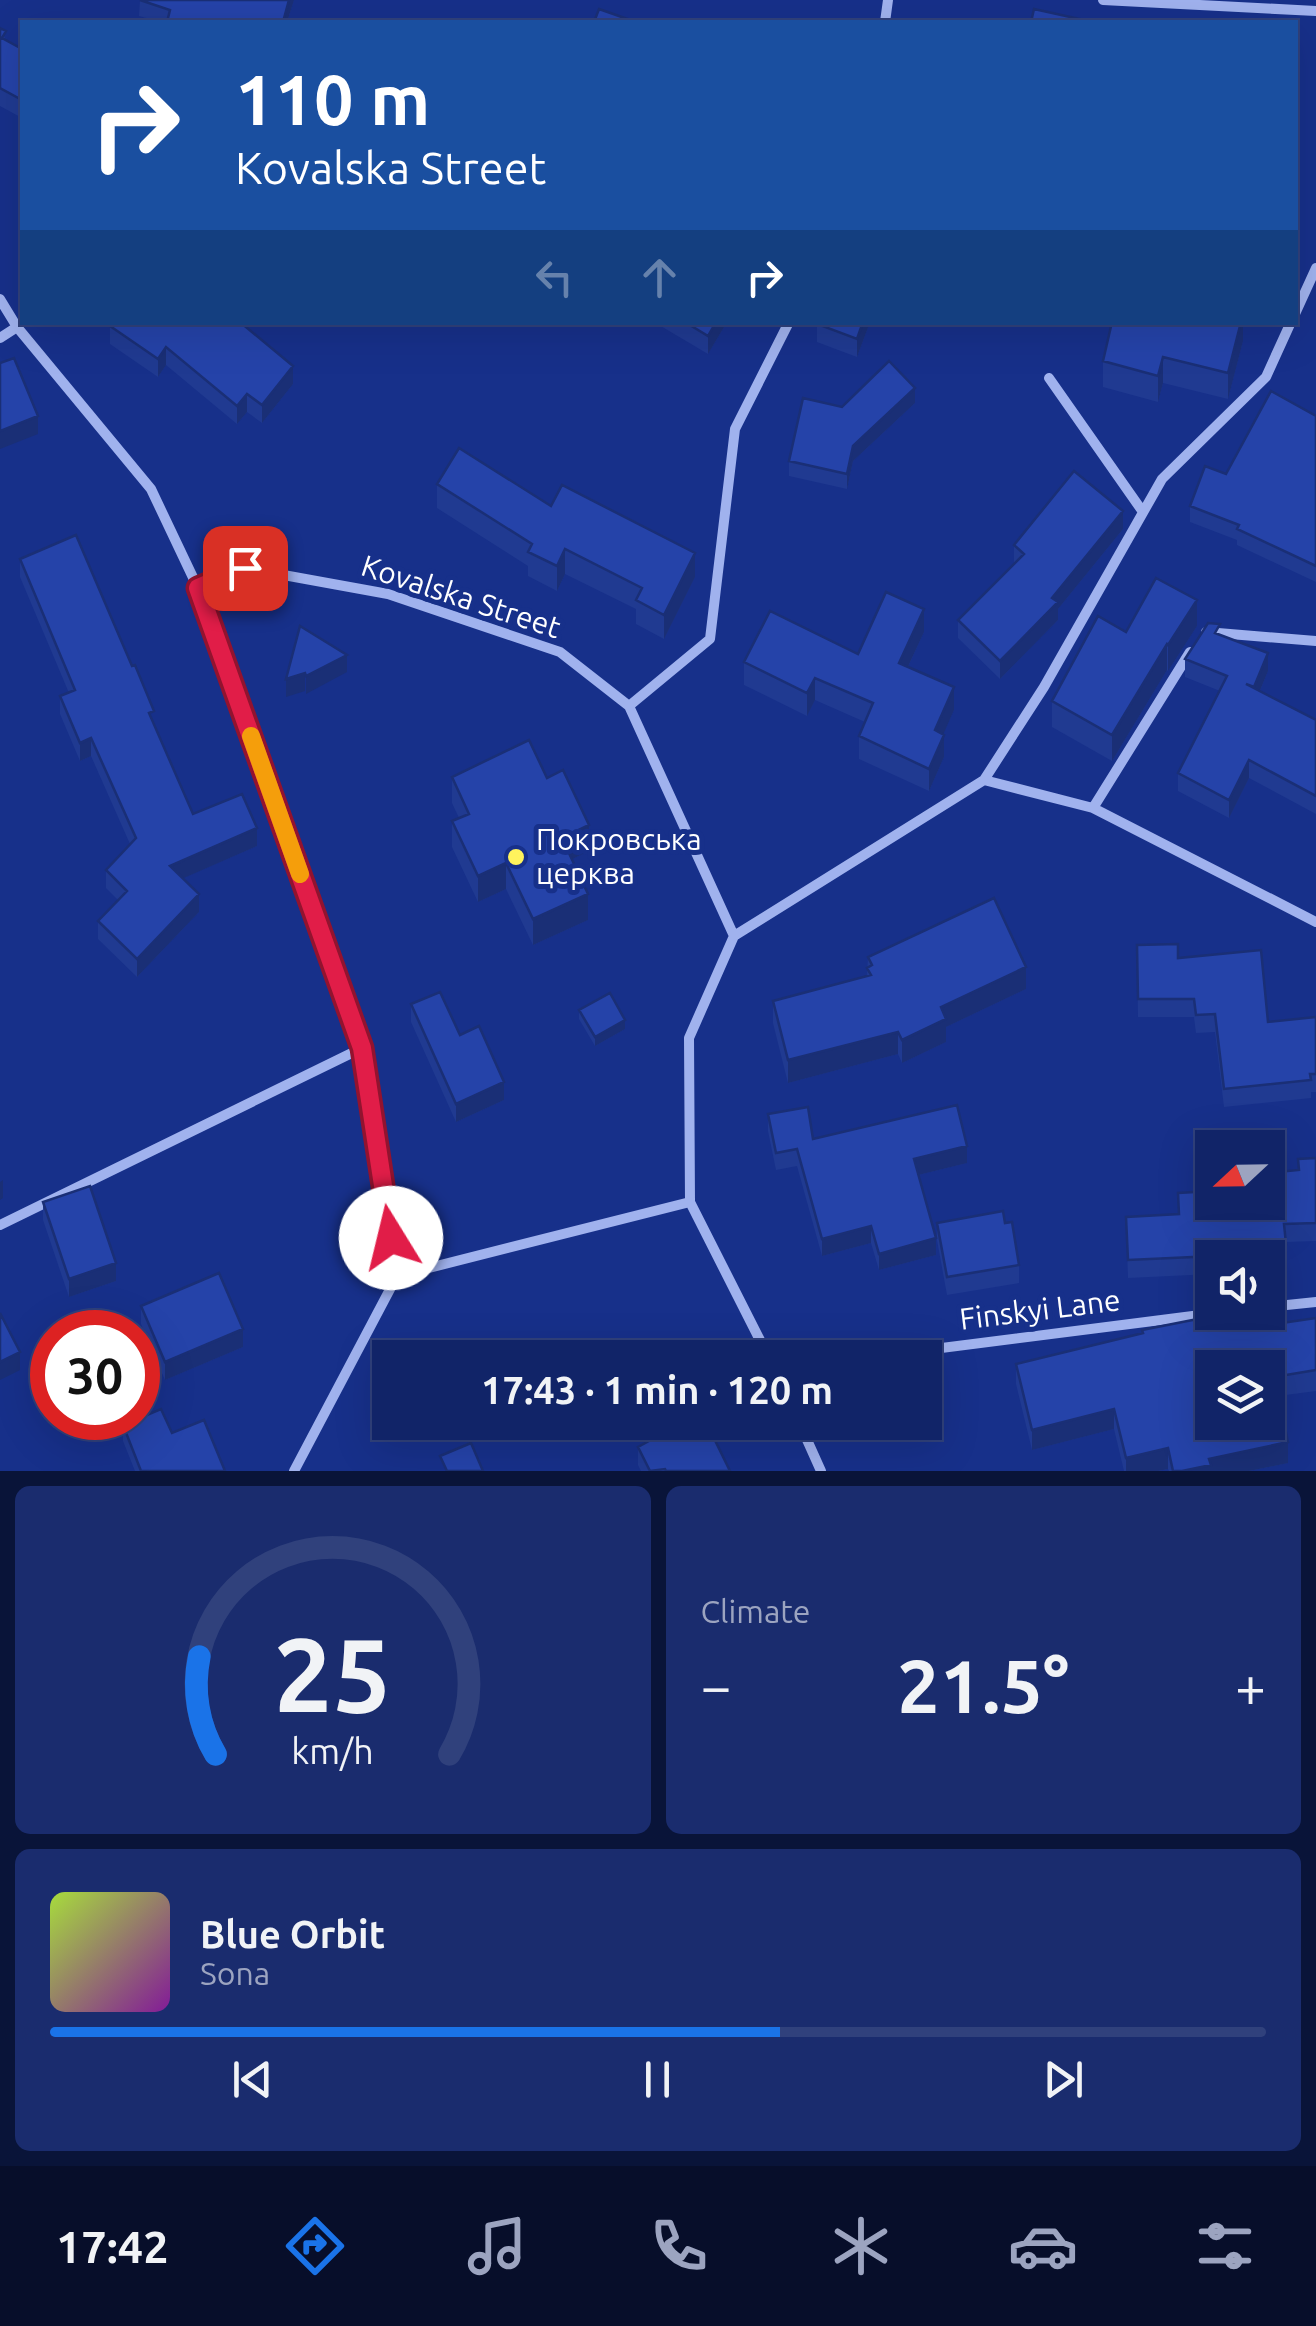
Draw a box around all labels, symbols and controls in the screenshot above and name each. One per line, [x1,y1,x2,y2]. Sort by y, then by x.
icon: right [70,60,200,190]
text: 110 m [235,60,430,138]
text: Kovalska Street [235,142,546,193]
icon: left [527,250,582,305]
icon: ahead [632,250,687,305]
icon: right [737,250,792,305]
pin [203,526,288,611]
icon: arrive [218,541,273,596]
street label: Kovalska Street [357,548,565,644]
place label: Покровська церква [536,822,702,890]
marker: Покровська церква [505,846,527,868]
north arrow [1195,1130,1285,1220]
map controls [1195,1130,1285,1440]
position arrow [339,1186,443,1290]
button: sound [1195,1240,1285,1330]
street label: Finskyi Lane [958,1282,1122,1336]
speed limit sign: 30 [30,1310,160,1440]
button: layers [1195,1350,1285,1440]
text: 17:43 · 1 min · 120 m [481,1369,833,1411]
text: Climate [701,1593,811,1629]
text: 25 [274,1615,391,1732]
text: 21.5° [897,1643,1069,1727]
text: − [701,1655,732,1716]
text: + [1235,1655,1266,1716]
text: km/h [291,1731,374,1771]
text: Blue Orbit [200,1913,385,1955]
text: Sona [200,1955,270,1991]
icon: previous [225,2052,280,2107]
icon: pause [630,2052,685,2107]
icon: next [1036,2052,1091,2107]
icon: directions [280,2211,350,2281]
icon: music [462,2211,532,2281]
icon: phone [644,2211,714,2281]
icon: climate [826,2211,896,2281]
icon: car [1008,2211,1078,2281]
icon: filters [1190,2211,1260,2281]
text: 17:42 [56,2221,169,2272]

